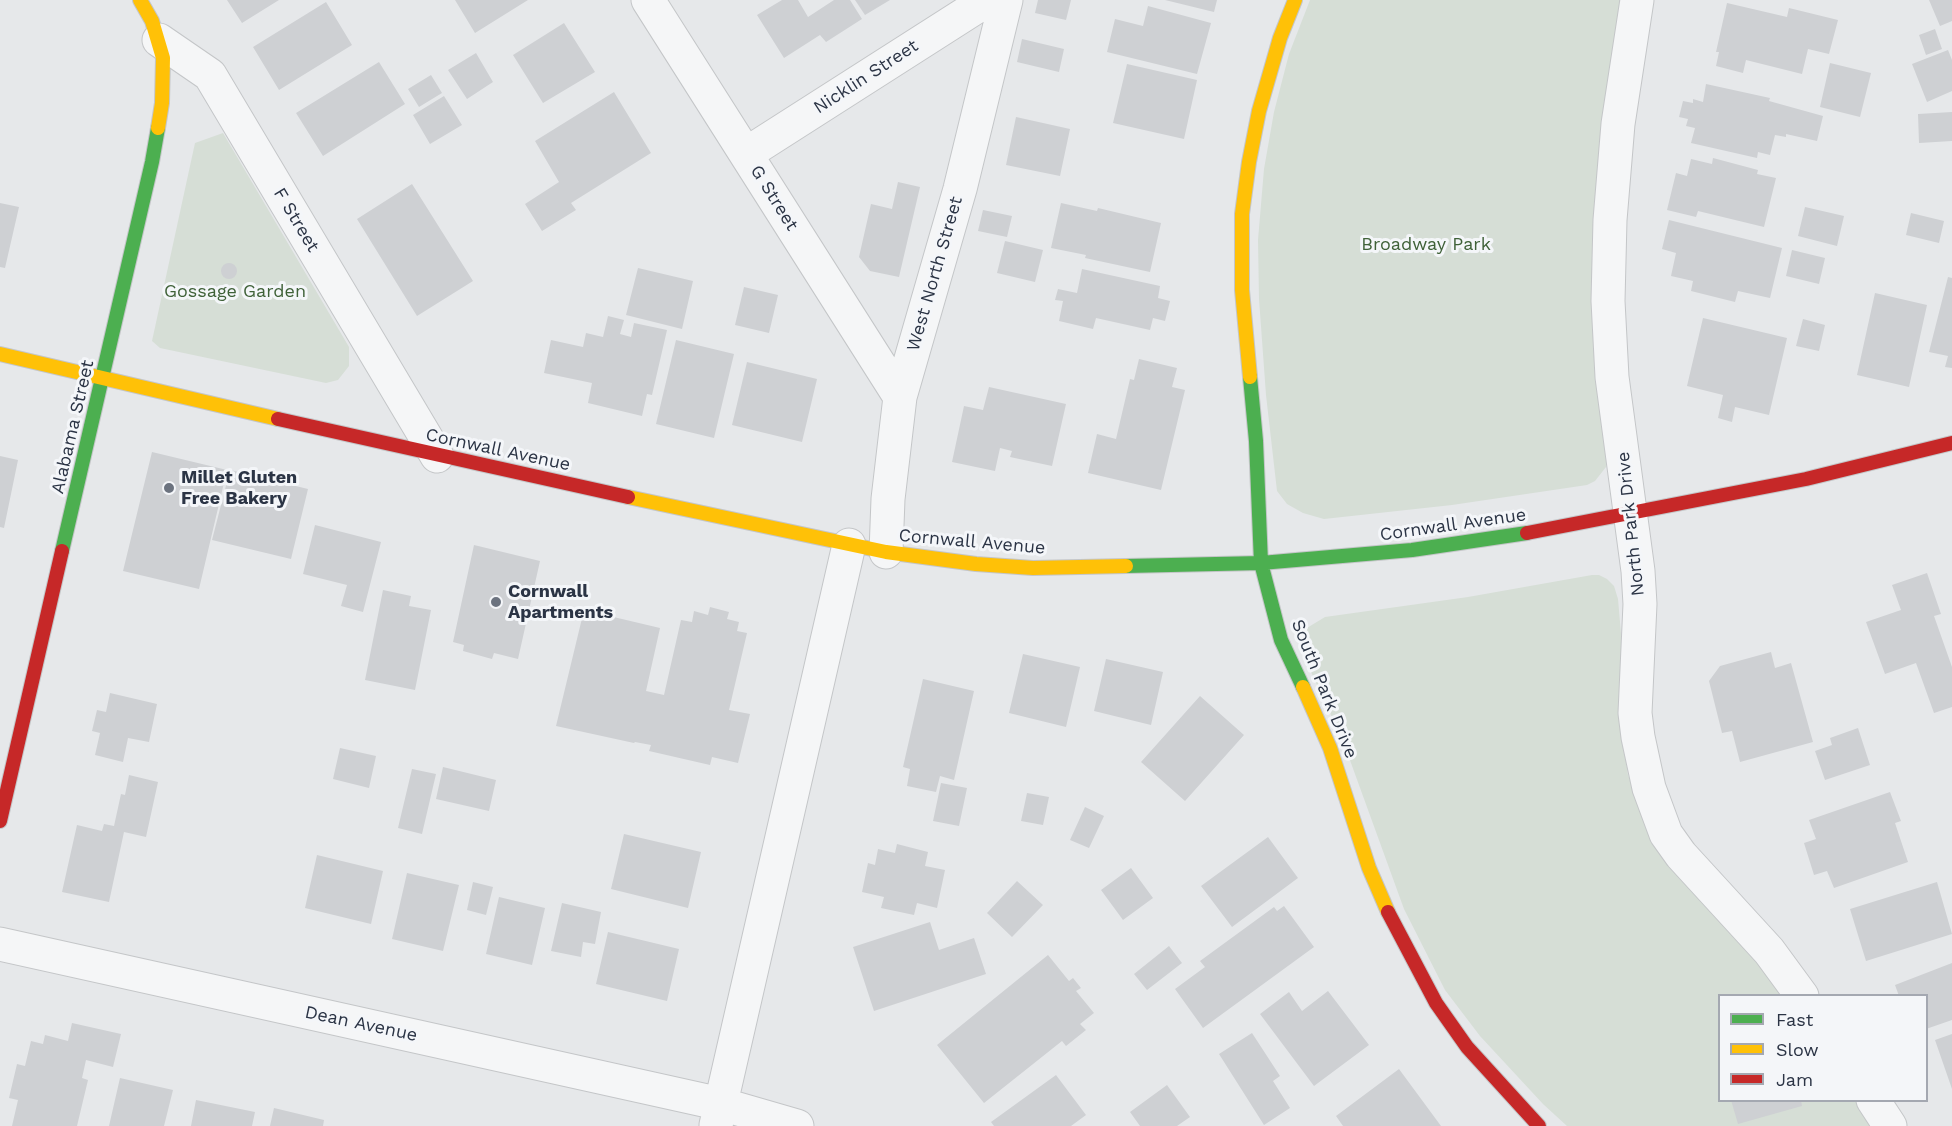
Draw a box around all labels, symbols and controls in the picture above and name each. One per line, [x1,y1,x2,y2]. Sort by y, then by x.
street label: Nicklin Street [810,35,922,119]
street label: G Street [745,161,803,235]
street label: F Street [268,184,324,256]
street label: West North Street [903,194,967,354]
park label: Broadway Park [1361,234,1491,256]
park label: Gossage Garden [164,281,306,303]
street label: Alabama Street [47,358,99,496]
street label: Cornwall Avenue [424,424,572,476]
street label: North Park Drive [1613,451,1649,597]
place label: Millet Gluten Free Bakery [181,467,297,510]
marker: Millet Gluten Free Bakery [162,481,176,495]
street label: Cornwall Avenue [1379,504,1527,546]
street label: Cornwall Avenue [898,525,1046,559]
place label: Cornwall Apartments [508,581,613,624]
marker: Cornwall Apartments [489,595,503,609]
street label: South Park Drive [1286,616,1362,762]
legend [1718,994,1928,1102]
street label: Dean Avenue [303,1002,419,1046]
text: Fast [1776,1009,1813,1030]
text: Slow [1776,1039,1819,1060]
text: Jam [1776,1069,1813,1090]

